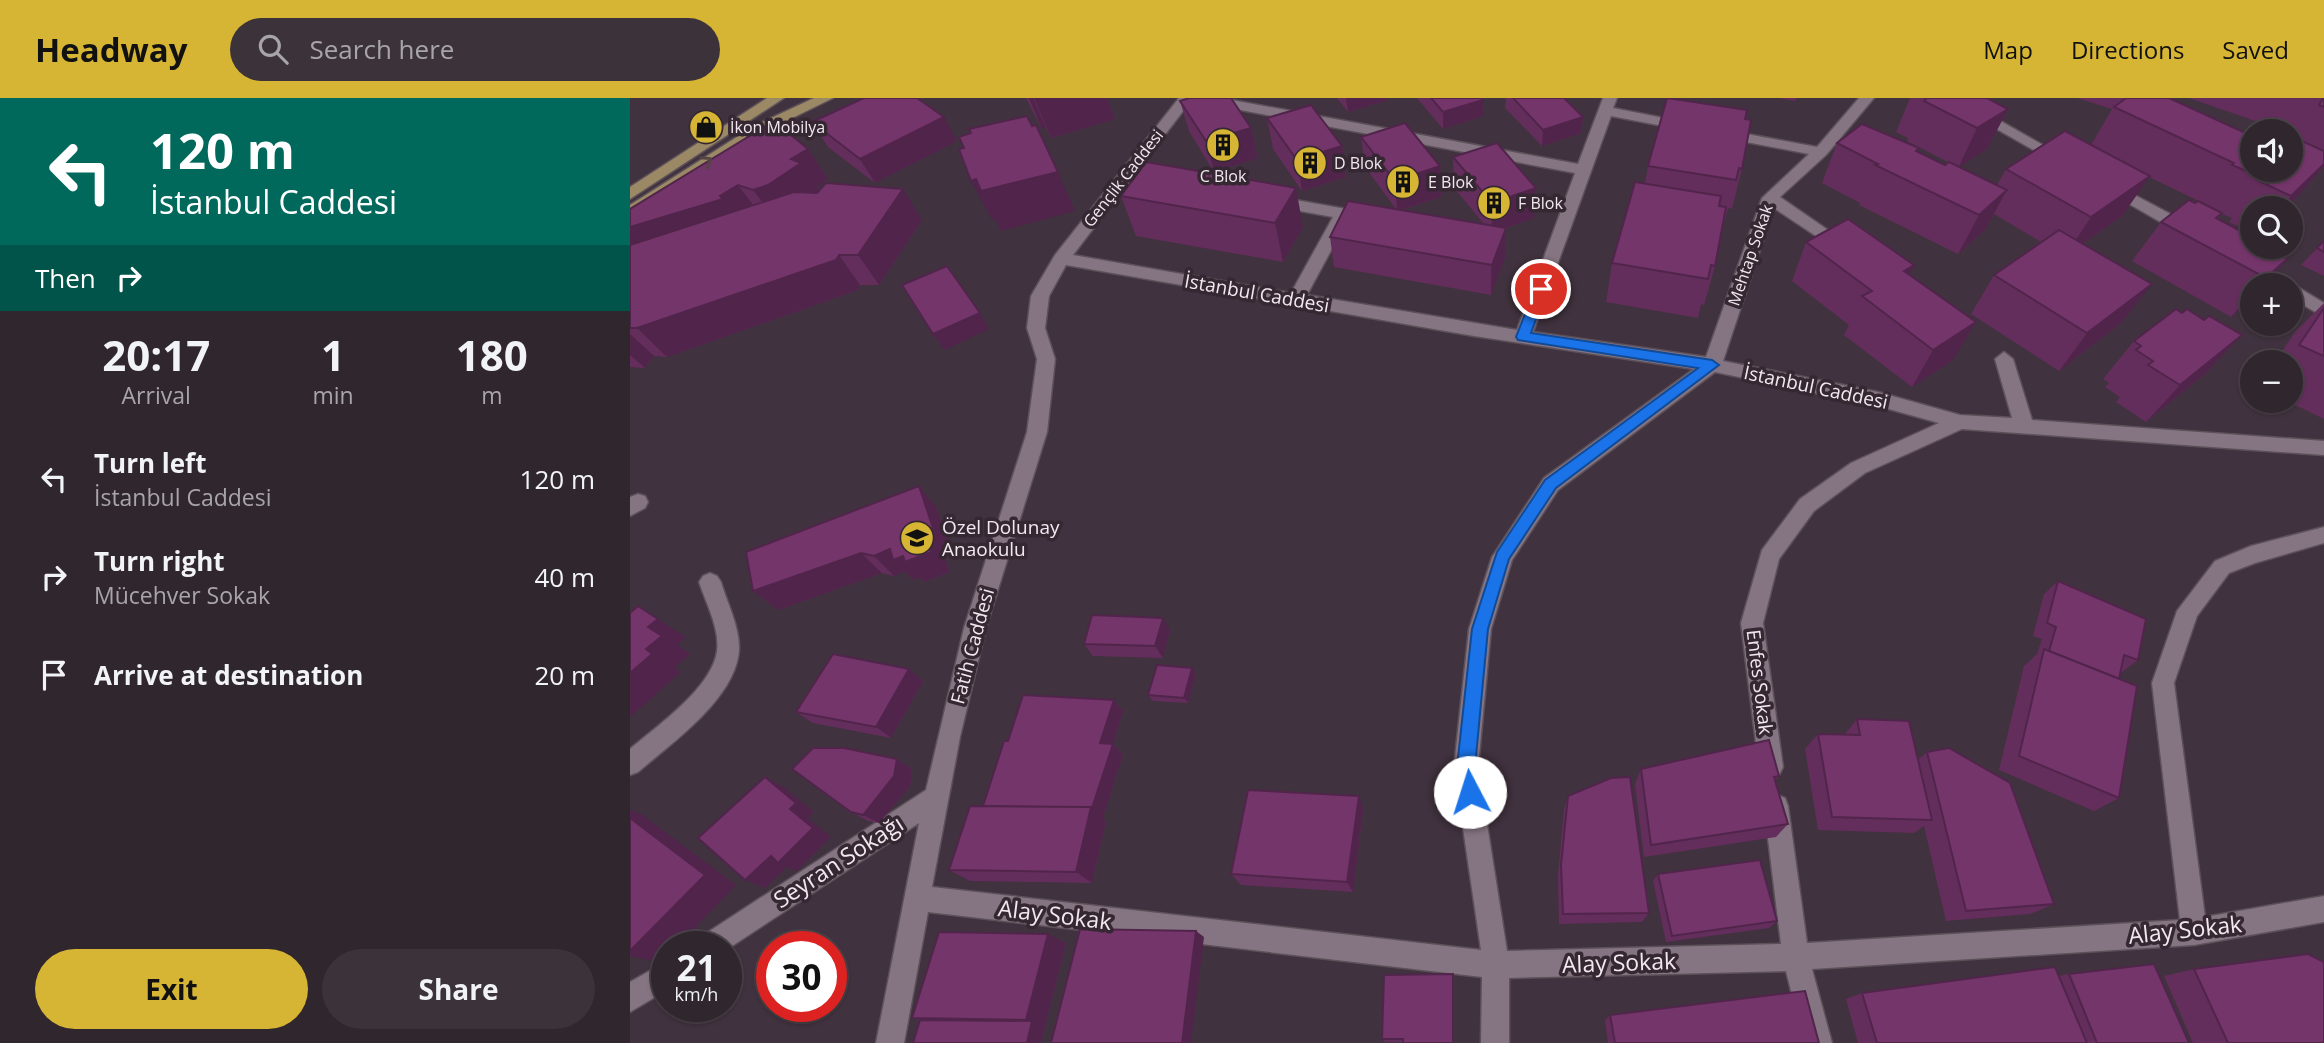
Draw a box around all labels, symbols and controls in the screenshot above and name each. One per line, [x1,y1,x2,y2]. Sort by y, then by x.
search box [230,18,720,81]
text: Headway [35,27,188,72]
icon: search [254,30,292,68]
text: Search here [310,31,454,67]
text: Map [1983,33,2033,66]
text: Directions [2071,33,2184,66]
text: Saved [2222,33,2289,66]
shop icon: İkon Mobilya [687,108,725,146]
place label: İkon Mobilya [730,116,825,138]
text: 120 m [150,117,295,183]
map controls [2240,119,2303,413]
button: sound [2240,119,2303,182]
street label: Gençlik Caddesi [1078,125,1168,231]
icon: left [35,126,126,217]
building icon: C Blok [1204,126,1242,164]
building icon: D Blok [1291,144,1329,182]
place label: D Blok [1334,152,1383,174]
one-way arrow [700,156,713,169]
building icon: E Blok [1384,163,1422,201]
place label: C Blok [1200,165,1247,187]
place label: E Blok [1428,171,1474,193]
text: İstanbul Caddesi [150,180,397,223]
building icon: F Blok [1475,184,1513,222]
place label: F Blok [1518,192,1563,214]
button: search [2240,196,2303,259]
street label: Mehtap Sokak [1722,201,1778,309]
icon: right [110,259,148,297]
pin [1511,259,1571,319]
text: Then [35,260,96,296]
street label: İstanbul Caddesi [1183,267,1331,319]
icon: arrive [1522,270,1560,308]
button: + [2240,273,2303,336]
text: 20:17 [102,326,210,383]
text: 1 [321,326,345,383]
text: 180 [456,326,528,383]
button: − [2240,350,2303,413]
street label: İstanbul Caddesi [1742,359,1890,415]
text: Arrival [122,379,191,411]
text: min [312,379,354,411]
text: m [481,379,502,411]
text: Turn left [94,445,206,481]
icon: left [35,460,73,498]
text: 120 m [520,461,595,497]
text: İstanbul Caddesi [94,481,272,513]
place label: Özel Dolunay Anaokulu [942,514,1060,562]
school or university icon: Özel Dolunay Anaokulu [898,519,936,557]
text: Turn right [94,543,225,579]
icon: right [35,558,73,596]
text: 40 m [534,559,595,595]
text: Mücehver Sokak [94,579,270,611]
street label: Fatih Caddesi [944,585,1000,707]
street label: Enfes Sokak [1741,628,1779,736]
icon: arrive [35,656,73,694]
text: Arrive at destination [94,657,363,693]
text: 20 m [534,657,595,693]
position arrow [1433,755,1507,829]
street label: Seyran Sokağı [767,807,909,915]
street label: Alay Sokak [996,891,1114,937]
street label: Alay Sokak [2127,907,2243,951]
speed limit sign: 30 [756,931,847,1022]
text: 21 [676,944,717,991]
street label: Alay Sokak [1561,944,1677,980]
button: Exit [35,949,308,1029]
button: Share [322,949,595,1029]
text: km/h [675,982,718,1006]

